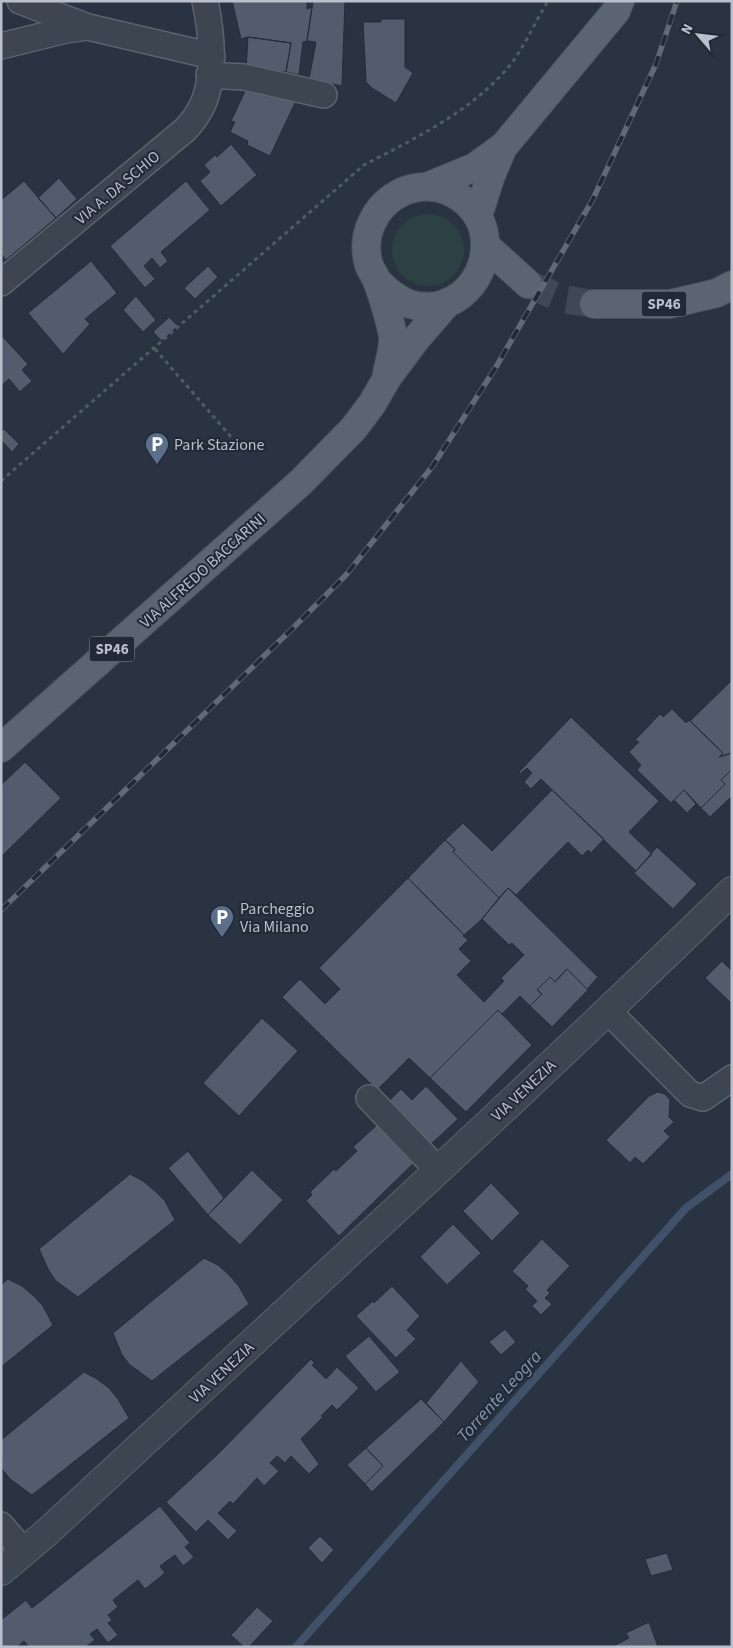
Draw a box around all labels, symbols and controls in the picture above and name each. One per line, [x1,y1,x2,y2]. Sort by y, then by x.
north arrow [673,10,723,60]
text: N [676,21,698,38]
street label: VIA A. DA SCHIO [70,146,165,230]
road number: SP46 [642,292,686,316]
parking icon: Park Stazione [144,431,170,465]
place label: Park Stazione [174,434,265,456]
street label: VIA ALFREDO BACCARINI [135,508,270,633]
road number: SP46 [90,636,134,662]
place label: Parcheggio Via Milano [240,898,314,938]
parking icon: Parcheggio Via Milano [209,904,235,938]
street label: VIA VENEZIA [486,1055,561,1127]
street label: VIA VENEZIA [184,1337,259,1409]
water label: Torrente Leogra [451,1344,548,1448]

